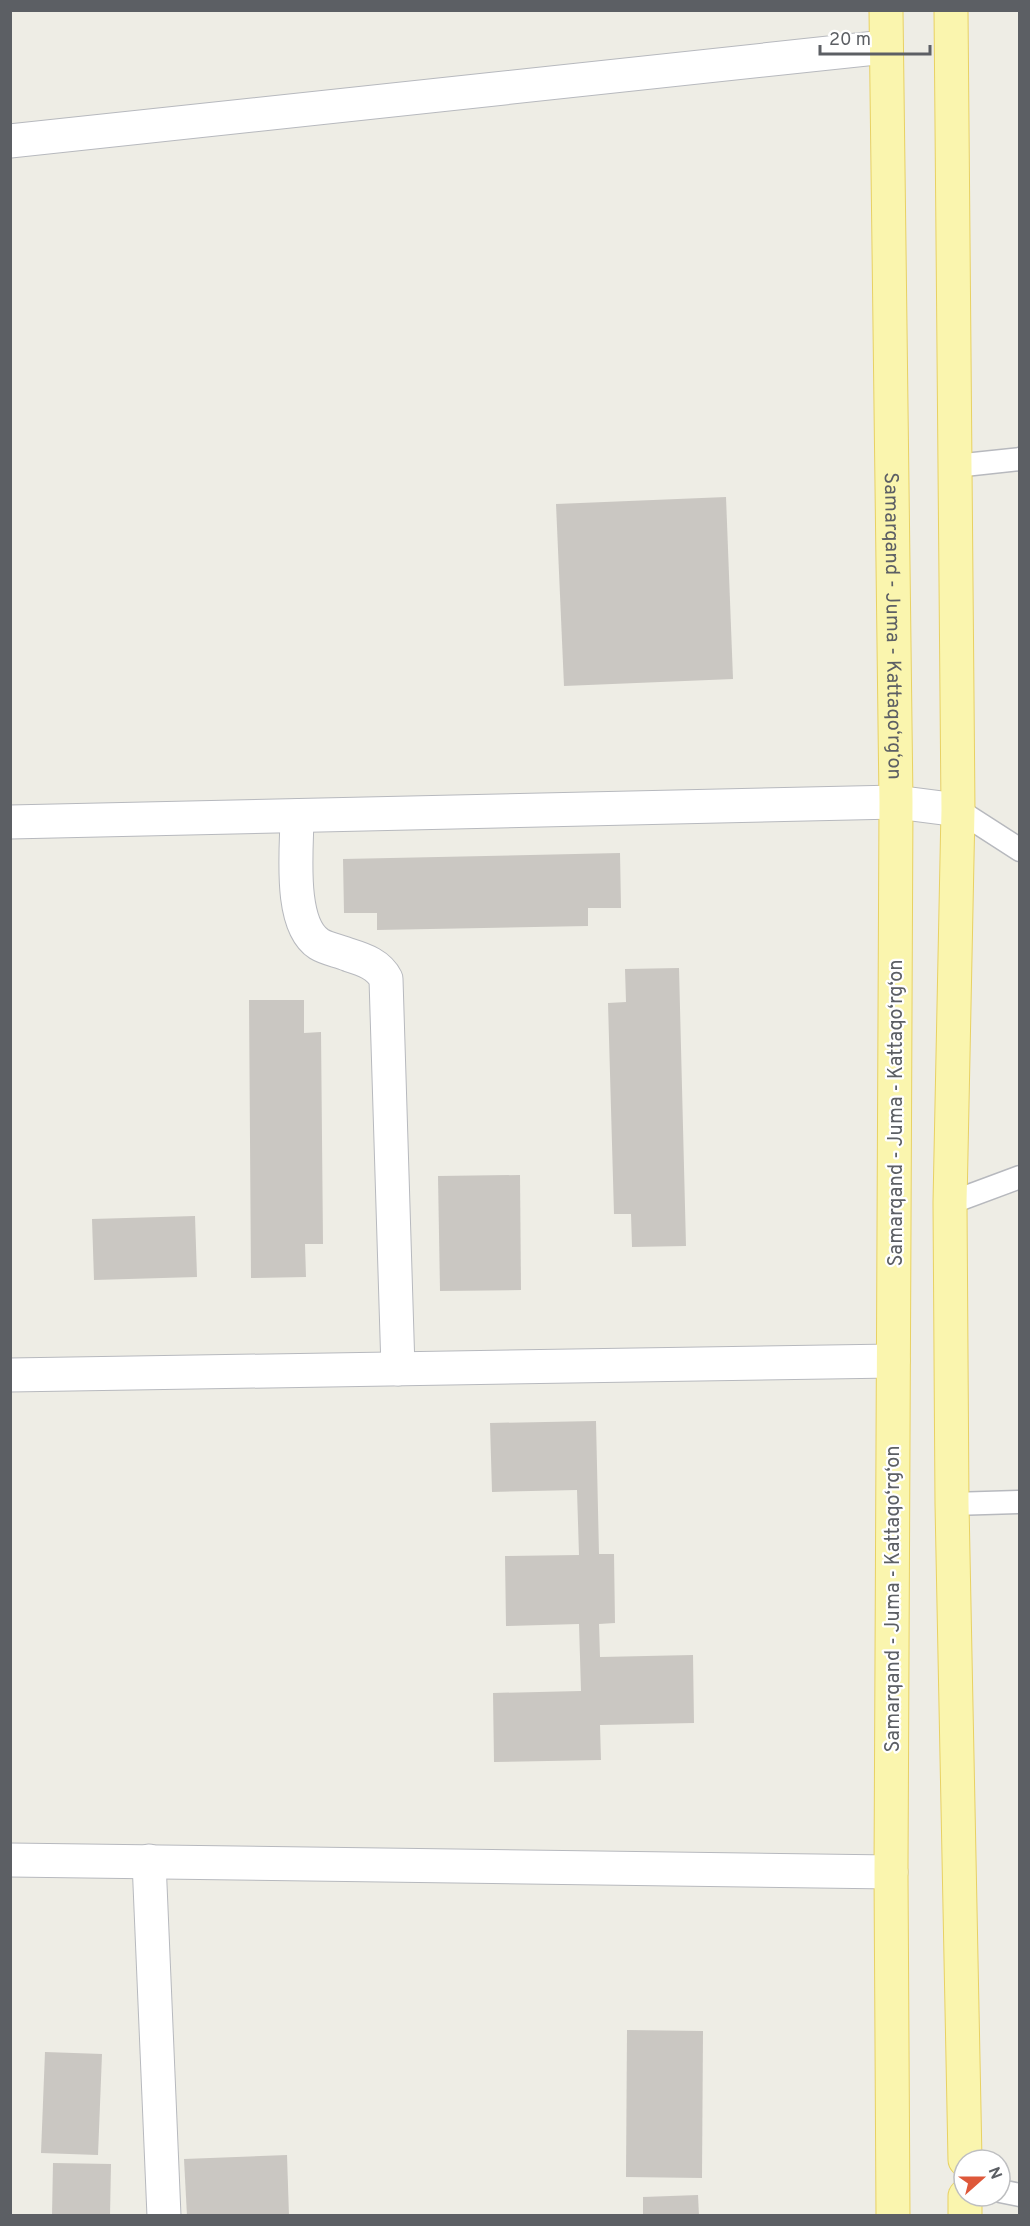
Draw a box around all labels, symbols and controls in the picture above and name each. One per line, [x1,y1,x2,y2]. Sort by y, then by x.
scale bar [820,18,930,56]
text: 20 m [829,29,871,52]
street label: Samarqand - Juma - Kattaqo‘rg‘on [877,472,907,780]
street label: Samarqand - Juma - Kattaqo‘rg‘on [884,959,910,1267]
street label: Samarqand - Juma - Kattaqo‘rg‘on [881,1445,907,1753]
north arrow [952,2148,1012,2208]
text: N [983,2164,1006,2182]

